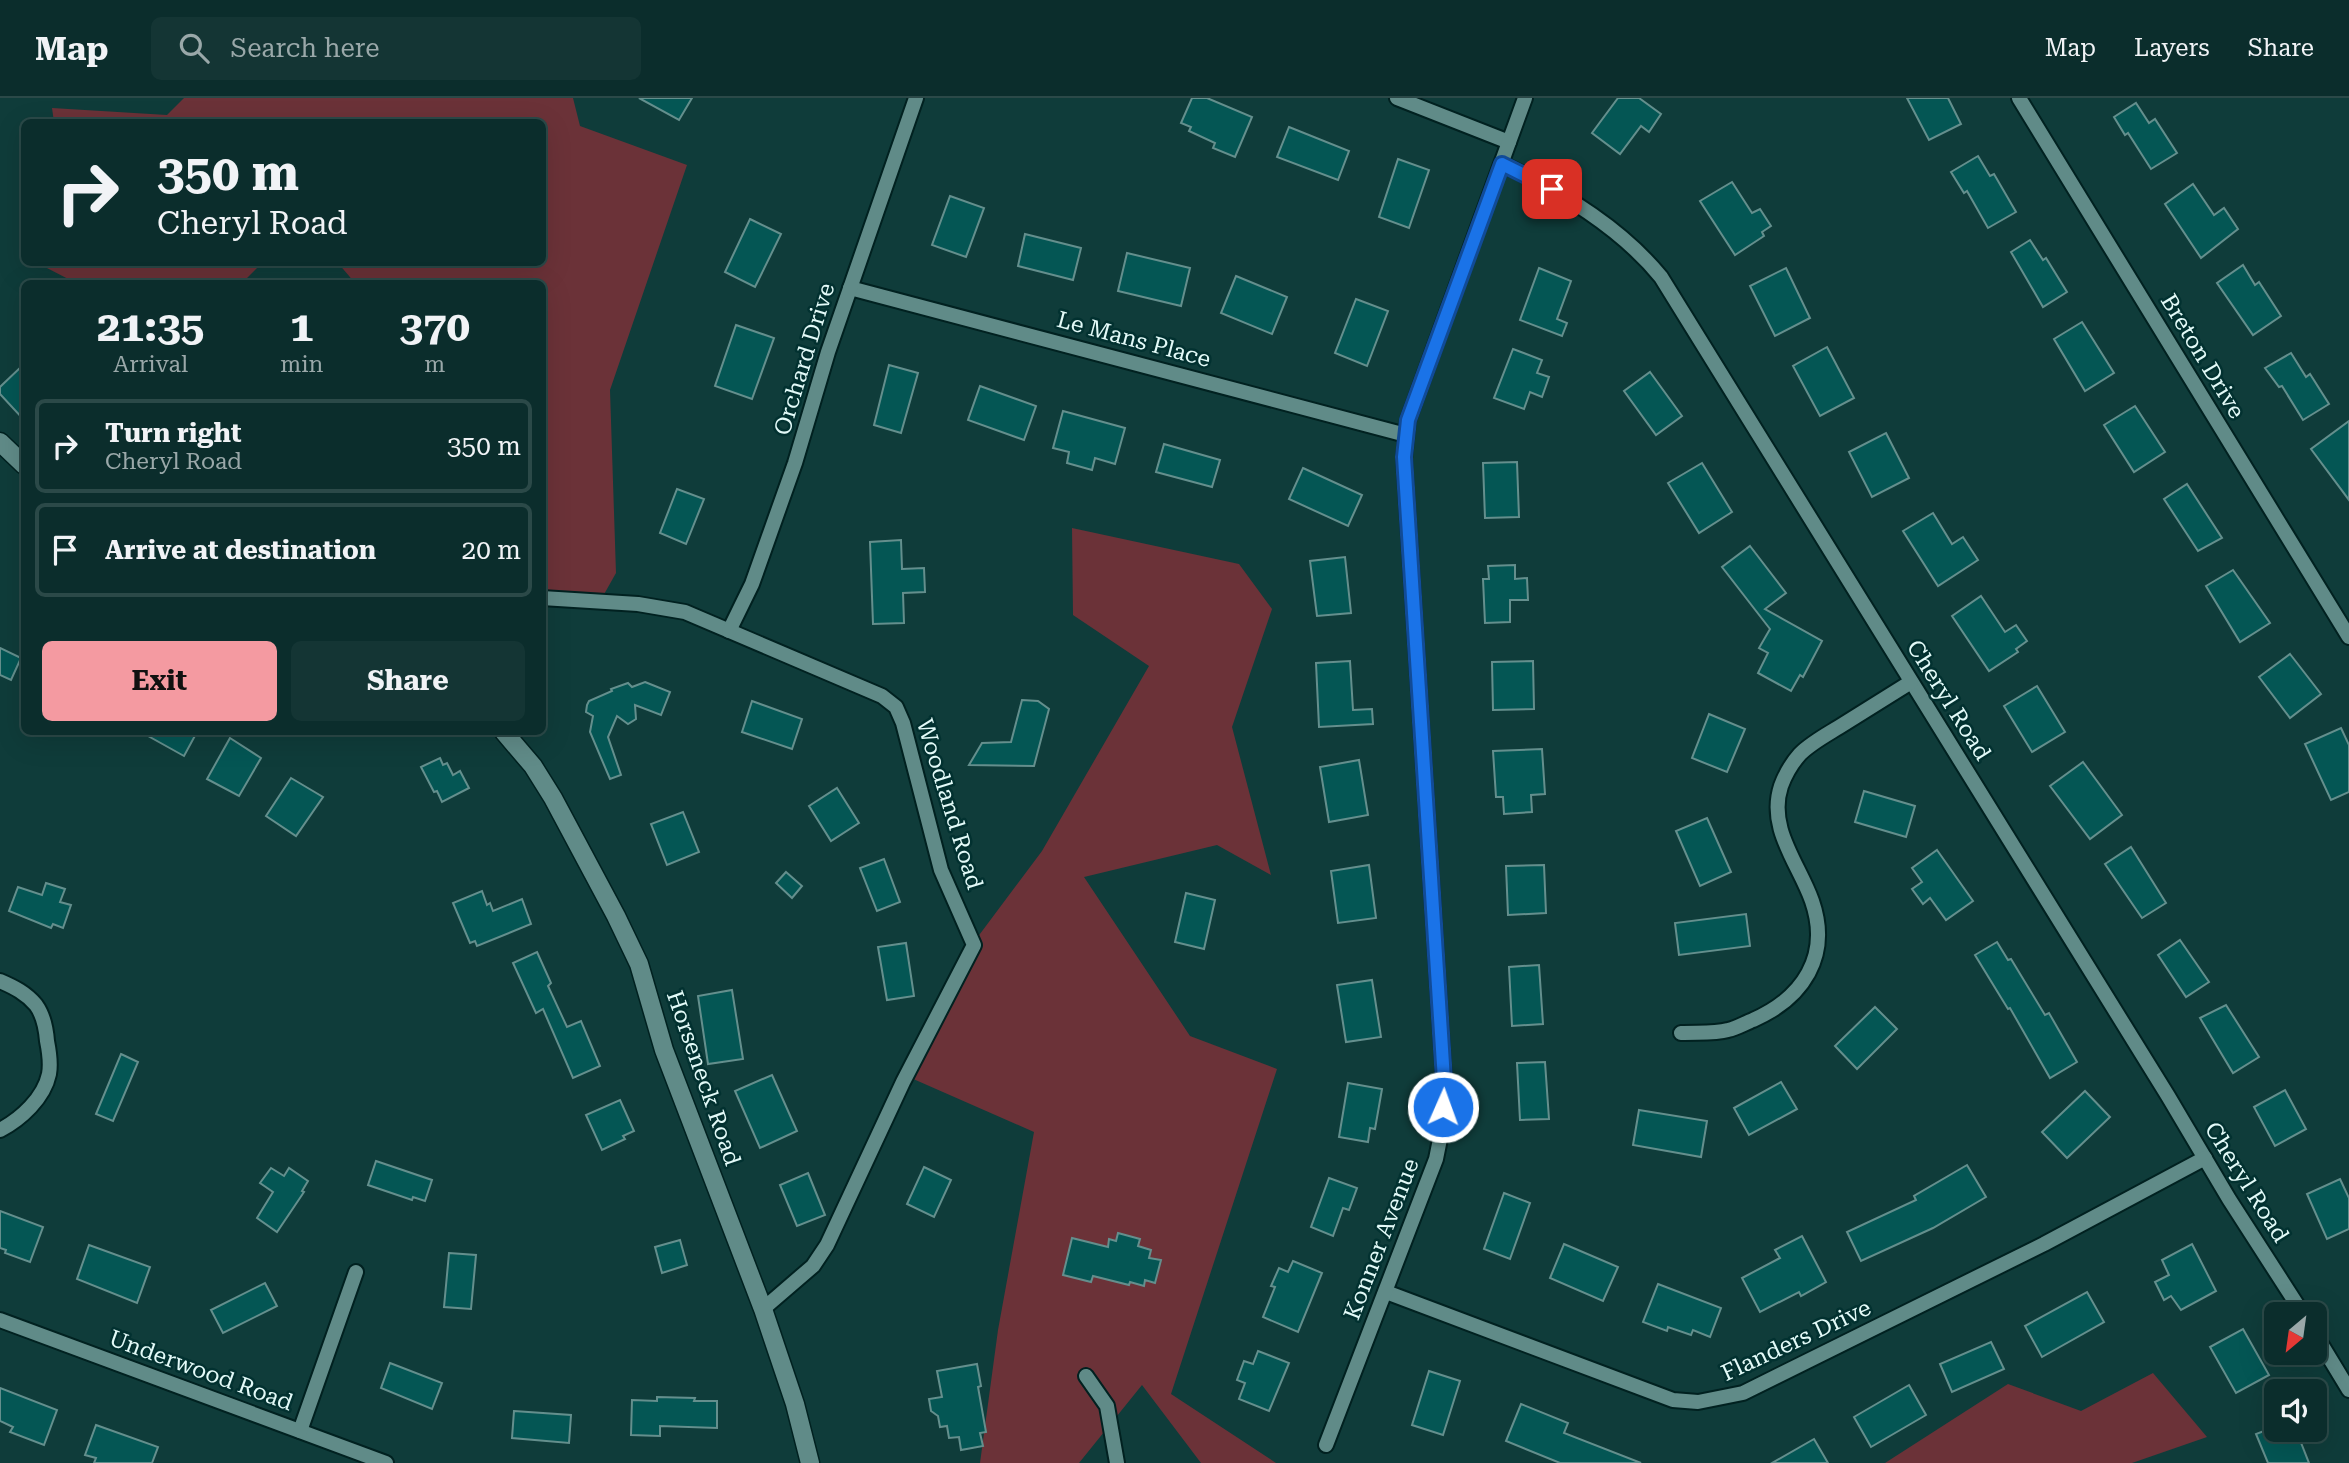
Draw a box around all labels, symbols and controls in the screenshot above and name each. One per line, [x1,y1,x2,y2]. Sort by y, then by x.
search box [151,17,641,80]
text: Map [35,29,109,68]
icon: search [175,29,213,67]
text: Search here [231,33,380,63]
text: Map [2045,34,2096,62]
text: Layers [2134,34,2210,62]
text: Share [2248,34,2314,62]
text: 350 m [157,145,299,202]
icon: right [42,147,133,238]
pin [1522,159,1582,219]
icon: arrive [1533,170,1571,208]
text: Cheryl Road [157,204,348,242]
street label: Orchard Drive [769,280,840,438]
street label: Breton Drive [2155,289,2250,423]
text: 21:35 [97,302,204,351]
text: 1 [290,302,314,351]
text: 370 [399,302,470,351]
street label: Le Mans Place [1054,306,1214,373]
text: Arrival [113,351,188,378]
text: min [280,351,323,378]
text: m [424,351,445,378]
text: Turn right [105,418,241,448]
icon: right [46,427,84,465]
text: 350 m [447,431,521,461]
text: Cheryl Road [105,448,242,475]
icon: arrive [46,531,84,569]
text: Arrive at destination [105,535,376,565]
text: 20 m [462,535,521,565]
street label: Cheryl Road [1901,635,1996,766]
button: Exit [42,641,277,721]
button: Share [291,641,525,721]
street label: Woodland Road [911,716,988,893]
street label: Horseneck Road [661,987,746,1169]
position arrow [1406,1070,1480,1144]
street label: Cheryl Road [2199,1117,2294,1248]
street label: Konner Avenue [1338,1155,1425,1324]
street label: Flanders Drive [1717,1294,1875,1387]
north arrow [2264,1302,2328,1365]
map controls [2264,1302,2327,1442]
street label: Underwood Road [105,1325,297,1416]
button: sound [2264,1379,2327,1442]

